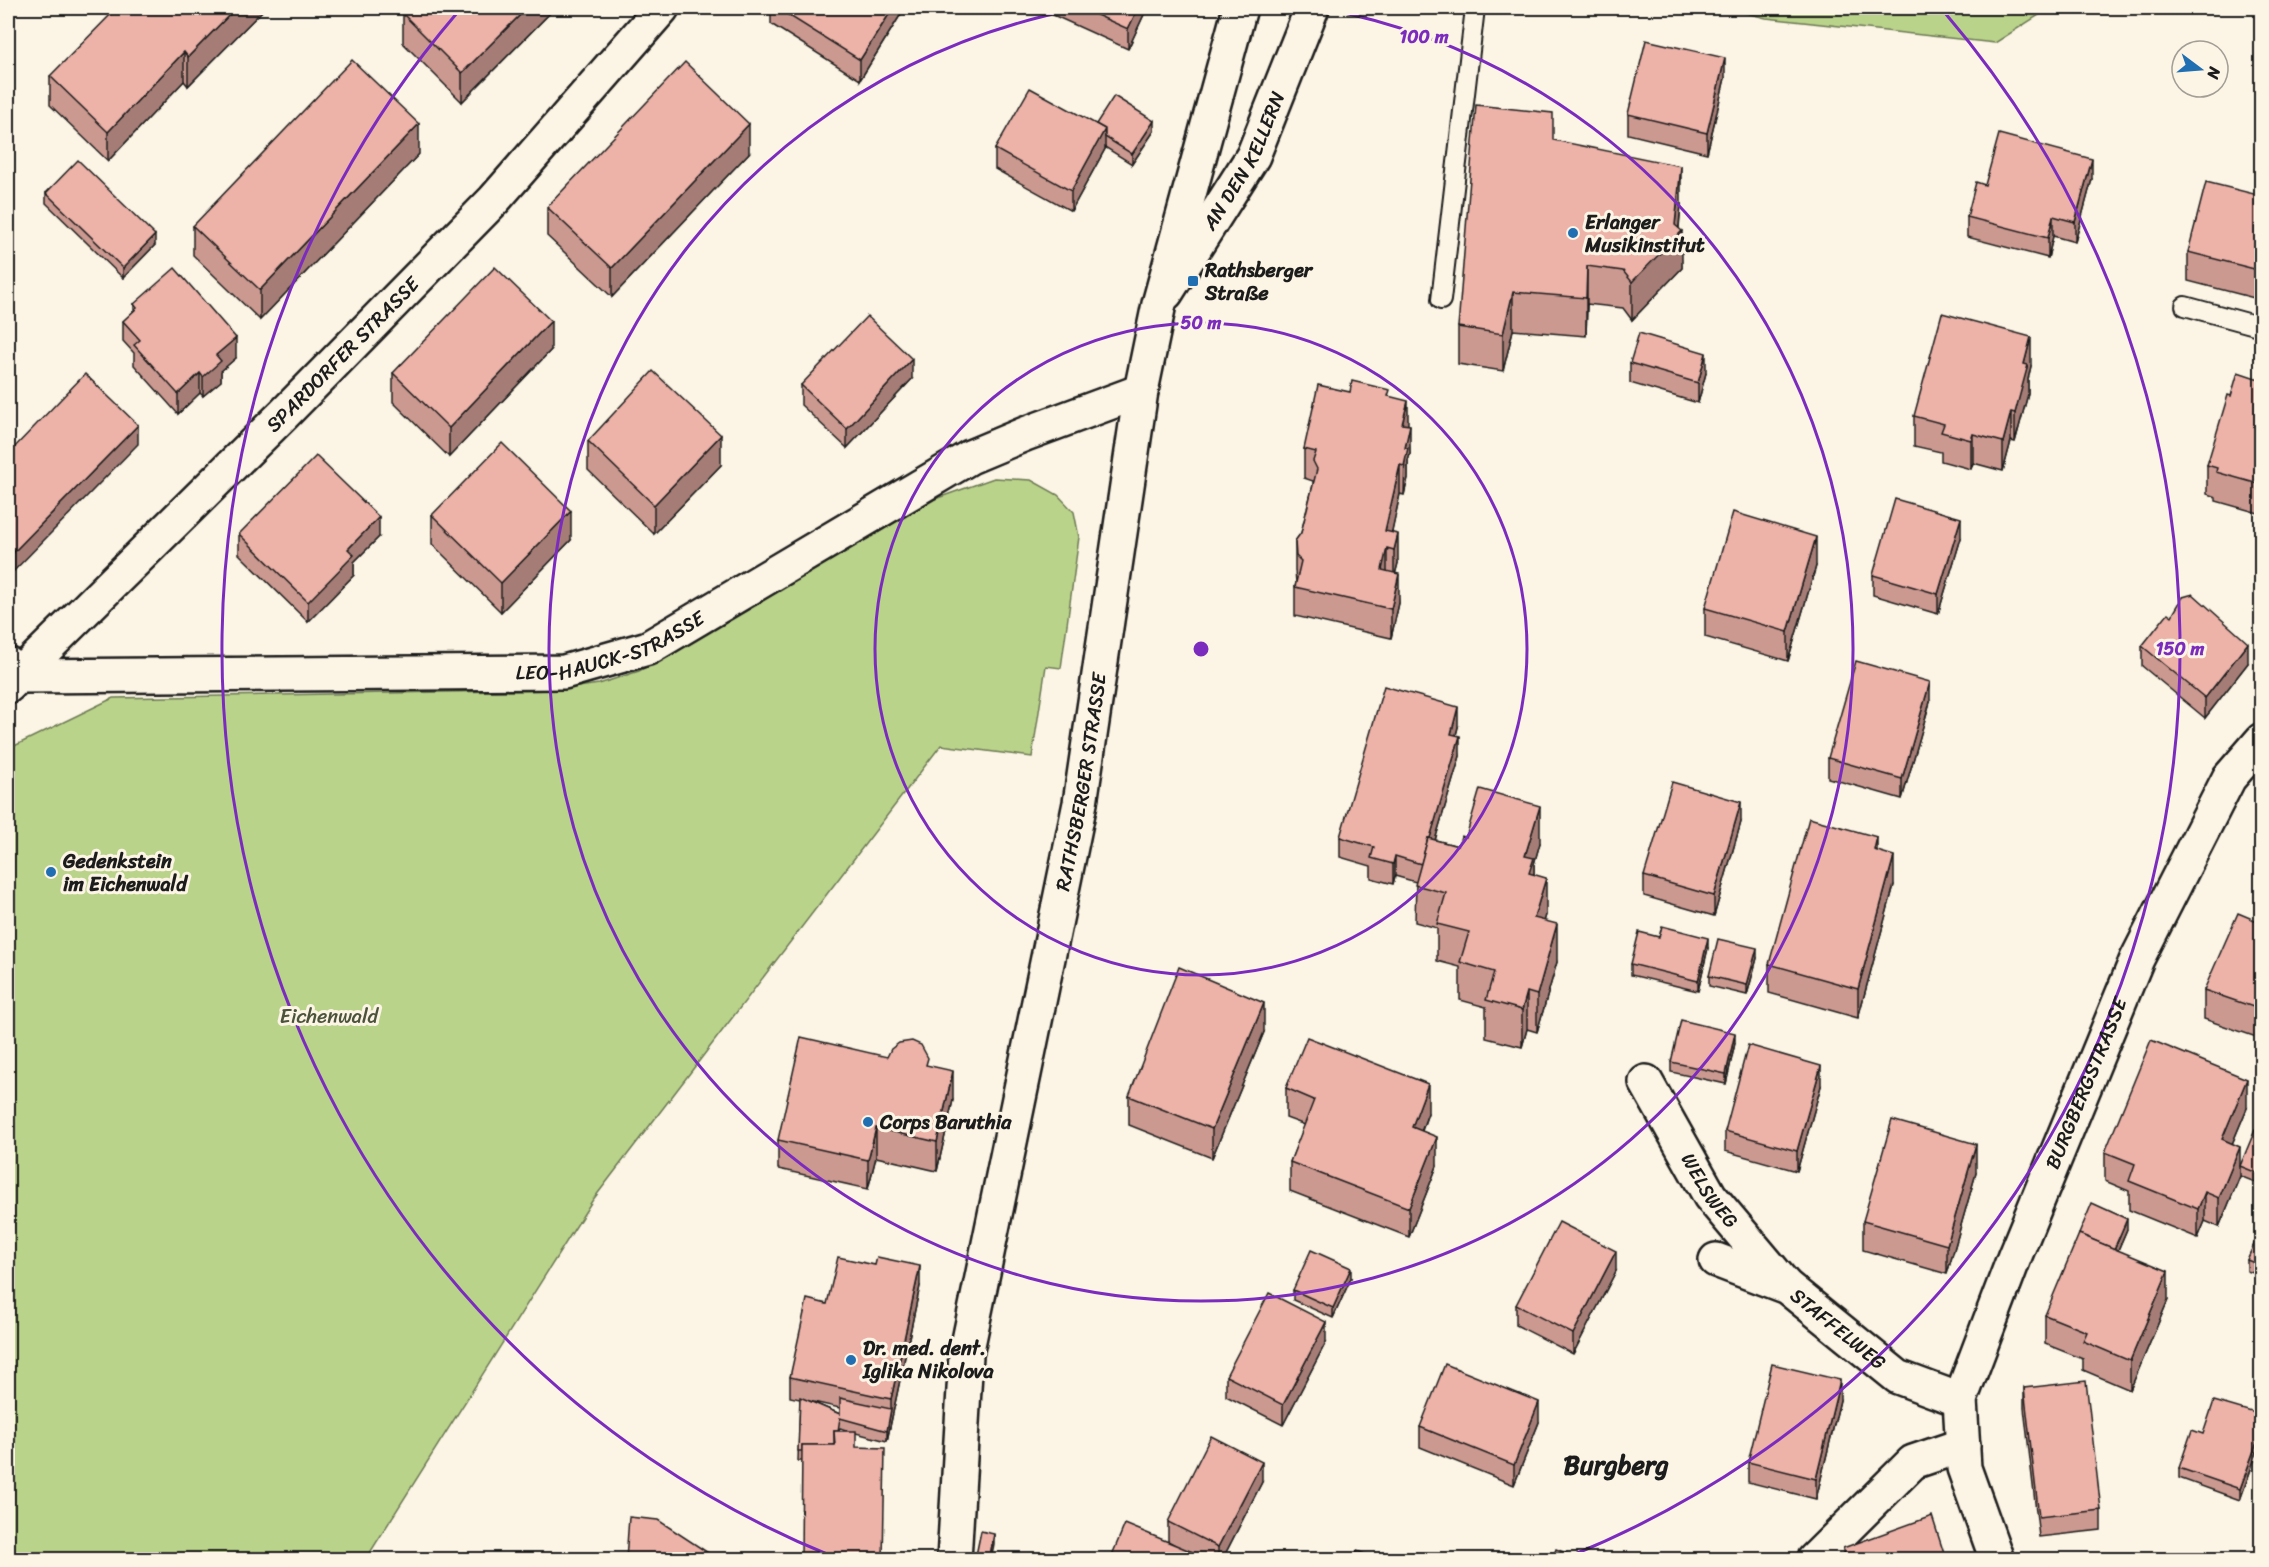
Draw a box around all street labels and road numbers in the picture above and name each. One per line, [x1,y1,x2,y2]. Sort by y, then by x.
street label: AN DEN KELLERN [1192,86,1295,238]
street label: SPARDORFER STRASSE [257,267,429,441]
street label: LEO-HAUCK-STRASSE [516,600,713,690]
street label: RATHSBERGER STRASSE [1045,669,1117,894]
street label: BURGBERGSTRASSE [2035,990,2138,1174]
street label: WELSWEG [1672,1146,1748,1236]
street label: STAFFELWEG [1782,1279,1895,1379]

